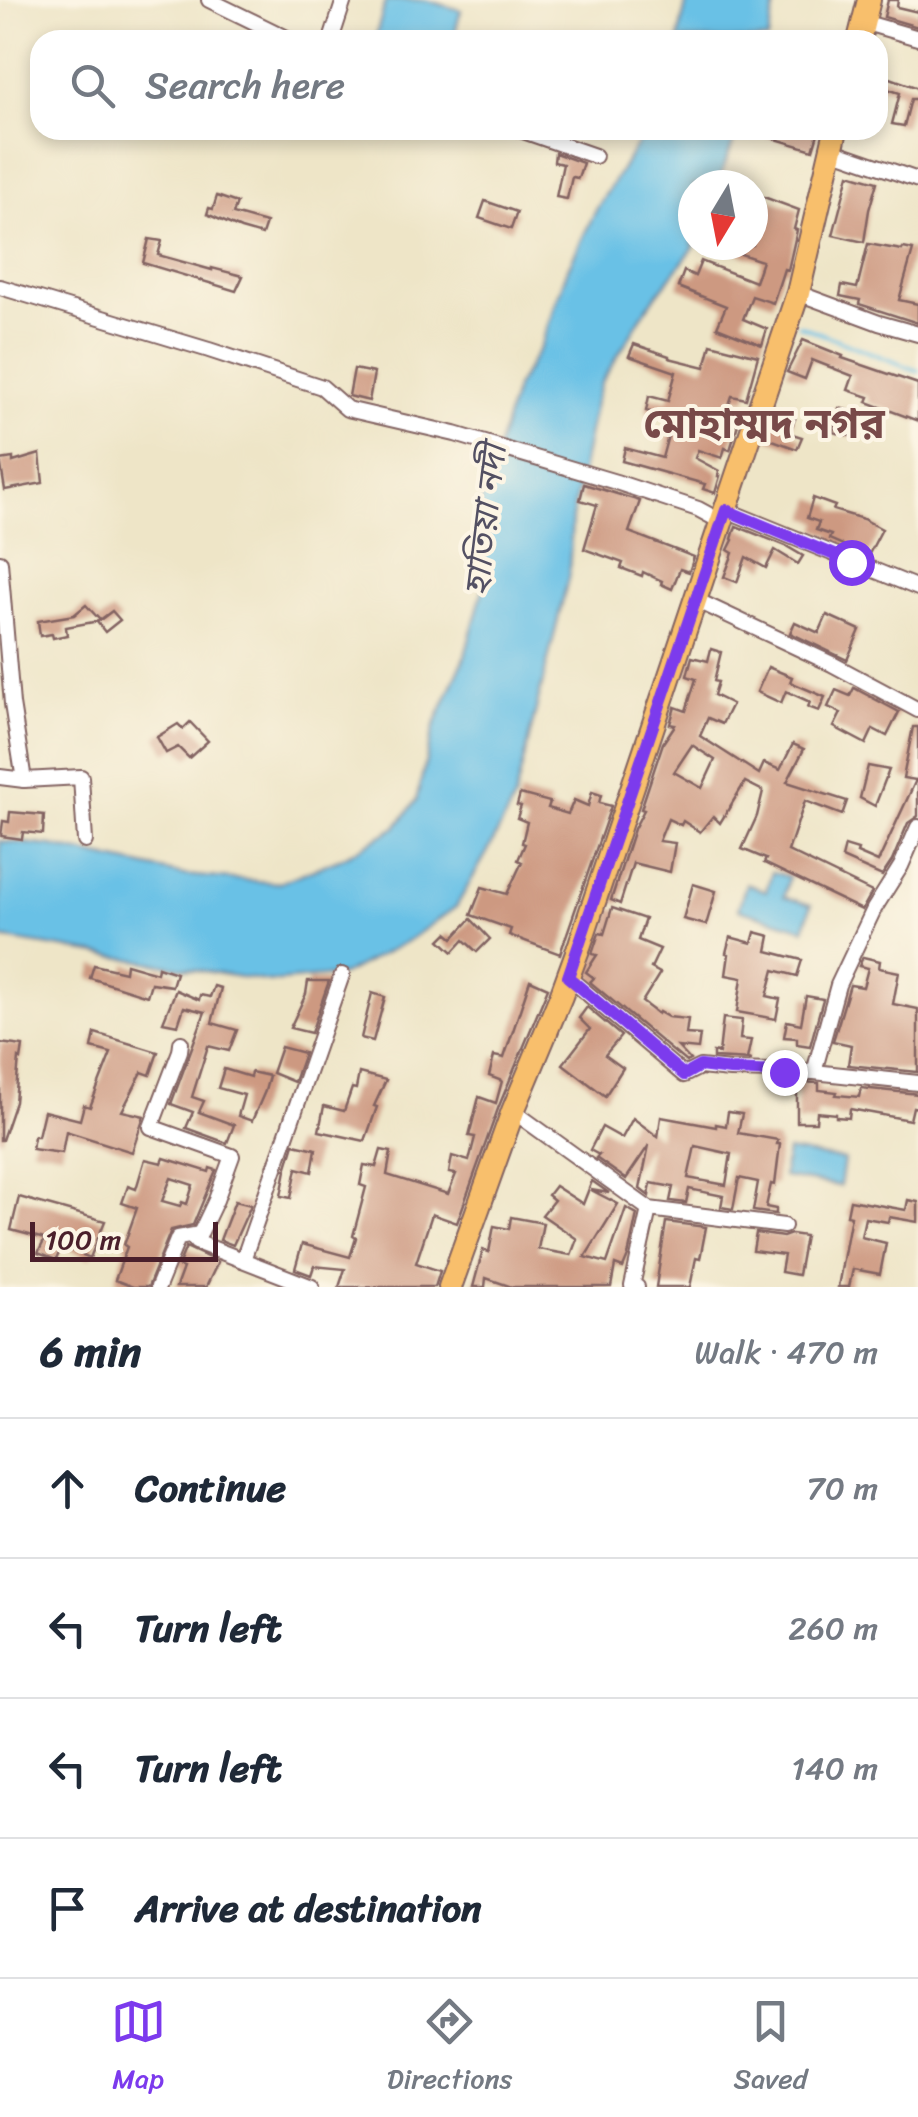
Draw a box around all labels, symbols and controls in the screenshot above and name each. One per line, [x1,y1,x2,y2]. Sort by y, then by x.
search box [30,30,888,140]
text: Search here [145,52,345,119]
icon: search [65,58,120,113]
north arrow [678,170,768,260]
district label: মোহাম্মদ নগর [643,387,885,461]
water label: হাতিয়া নদী [445,434,526,599]
route start [829,540,875,586]
route end [762,1050,808,1096]
text: 100 m [45,1215,121,1264]
scale bar [30,1217,218,1262]
text: 6 min [40,1315,141,1389]
text: Walk · 470 m [695,1324,878,1381]
text: Continue [135,1455,286,1522]
text: 70 m [807,1460,878,1517]
icon: ahead [40,1461,95,1516]
text: Turn left [135,1595,281,1662]
text: 260 m [788,1600,878,1657]
icon: left [40,1601,95,1656]
text: Turn left [135,1735,281,1802]
text: 140 m [791,1740,878,1797]
icon: left [40,1741,95,1796]
text: Arrive at destination [135,1875,482,1942]
icon: arrive [40,1881,95,1936]
tab: Map [111,1994,166,2103]
tab: Directions [387,1994,512,2103]
tab: Saved [734,1994,807,2103]

